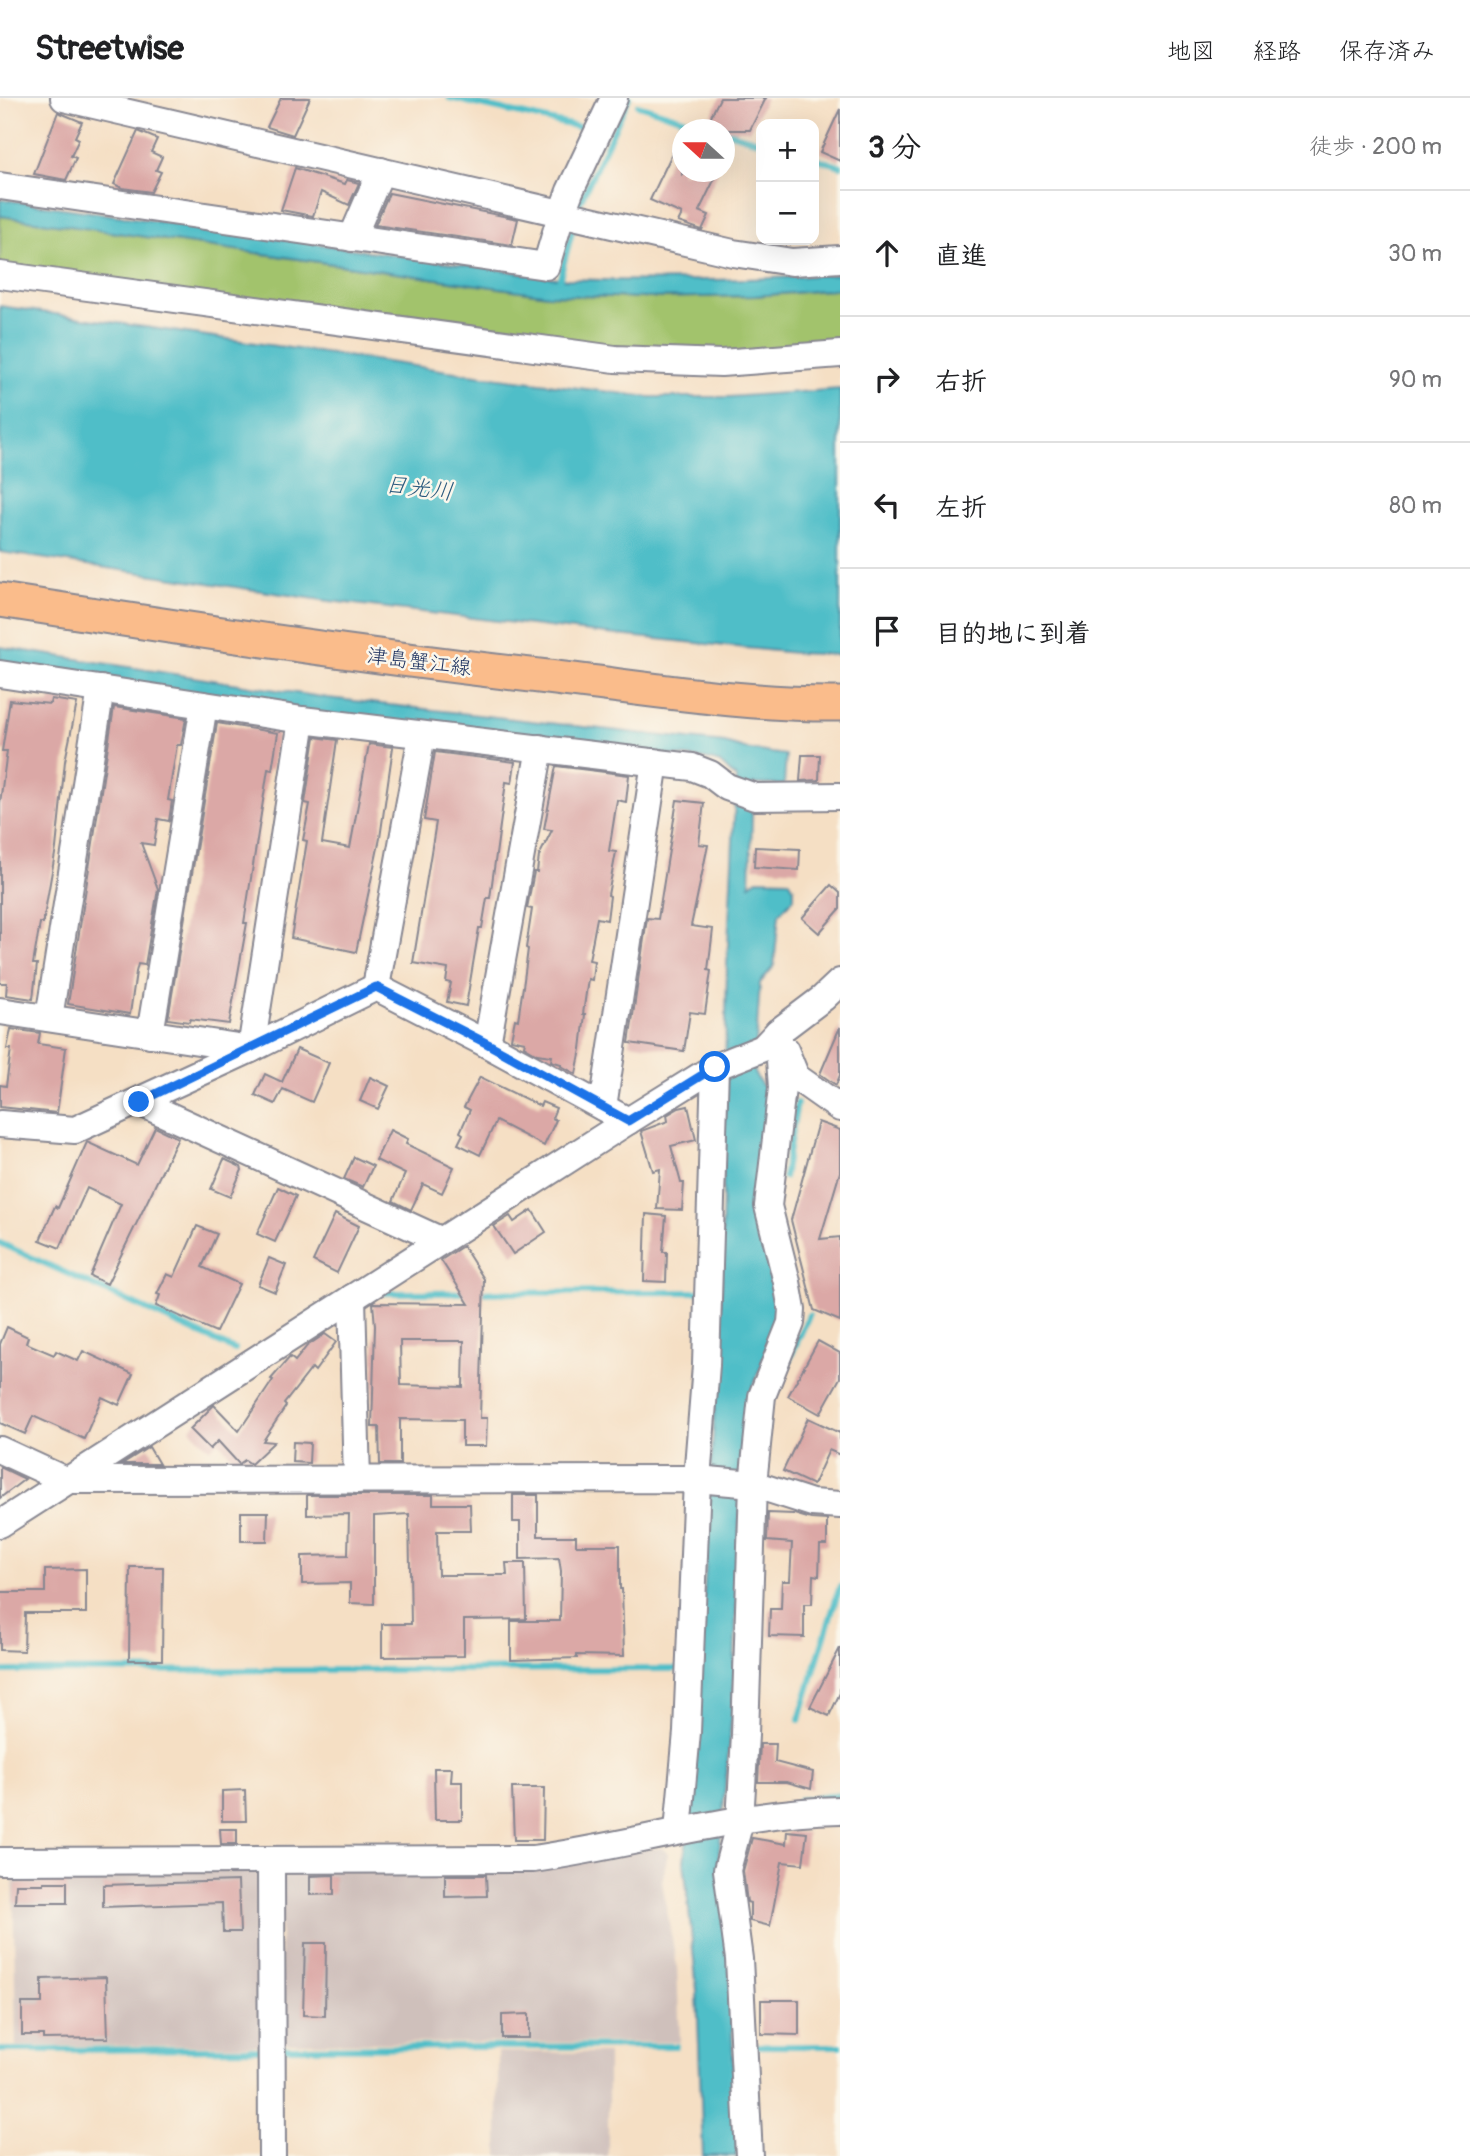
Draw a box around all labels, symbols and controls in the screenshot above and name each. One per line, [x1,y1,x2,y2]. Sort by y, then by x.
text: Streetwise [35,28,184,69]
text: 地図 [1167,37,1215,66]
text: 経路 [1253,37,1301,66]
text: 保存済み [1339,37,1435,66]
north arrow [672,119,735,182]
map controls [756,119,819,245]
button: + [756,119,819,182]
text: 3 分 [868,129,921,166]
text: 徒歩 · 200 m [1309,132,1442,161]
button: − [756,182,819,245]
icon: ahead [868,234,906,272]
text: 30 m [1388,239,1442,268]
text: 直進 [935,240,987,272]
icon: right [868,360,906,398]
text: 90 m [1389,365,1442,394]
text: 右折 [935,366,987,398]
water label: 日光川 [383,469,455,507]
icon: left [868,486,906,524]
text: 80 m [1389,491,1442,520]
text: 左折 [935,492,987,524]
icon: arrive [868,612,906,650]
text: 目的地に到着 [935,618,1091,650]
street label: 津島蟹江線 [365,642,473,682]
route start [699,1051,730,1082]
route end [123,1086,154,1117]

